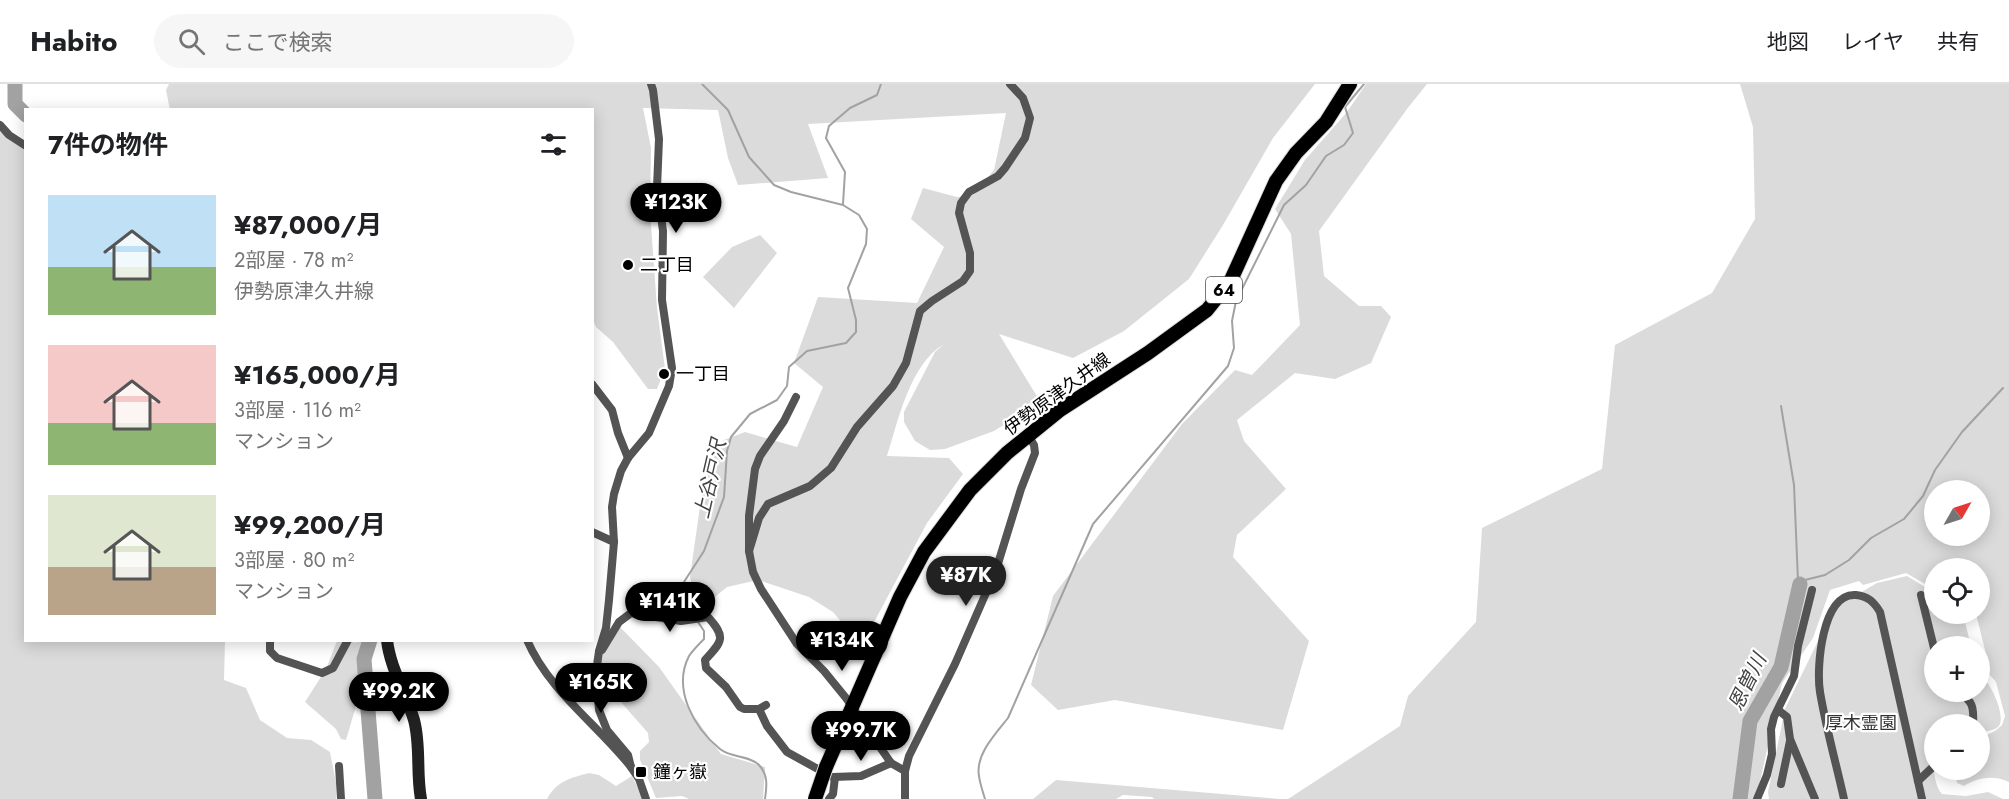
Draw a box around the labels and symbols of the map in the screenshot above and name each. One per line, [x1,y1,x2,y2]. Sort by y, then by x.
pin: ¥123K [634,183,718,234]
place label: 二丁目 [640,252,694,278]
marker: 二丁目 [621,258,635,272]
road number: 64 [1206,277,1242,303]
street label: 伊勢原津久井線 [998,346,1116,442]
place label: 一丁目 [676,361,730,387]
marker: 一丁目 [657,367,671,381]
water label: 上谷戸沢 [687,434,734,521]
north arrow [1924,480,1990,546]
pin: ¥87K [930,556,1002,607]
pin: ¥141K [628,582,712,633]
pin: ¥134K [800,621,884,672]
water label: 恩曽川 [1721,647,1775,716]
pin: ¥165K [559,663,643,714]
pin: ¥99.2K [350,672,448,723]
park label: 厚木霊園 [1825,710,1897,736]
pin: ¥99.7K [812,711,910,762]
place label: 鐘ヶ嶽 [653,759,707,785]
marker: 鐘ヶ嶽 [634,765,648,779]

